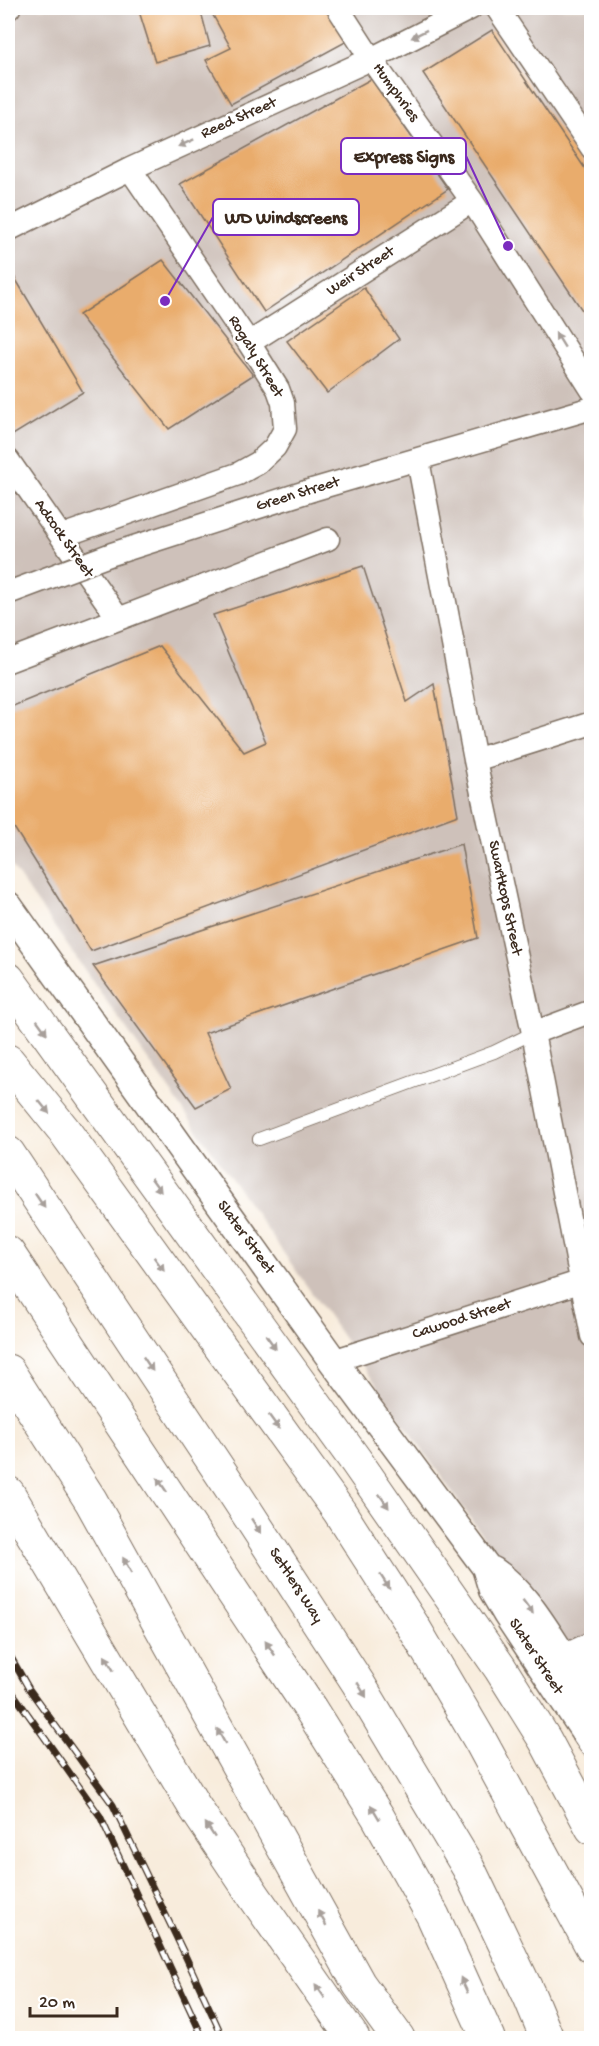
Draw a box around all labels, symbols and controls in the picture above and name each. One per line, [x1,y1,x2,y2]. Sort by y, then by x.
one-way arrow [411,29,428,39]
street label: Humphries [367,60,423,127]
street label: Reed Street [198,93,281,144]
callout: Express Signs [341,138,466,174]
one-way arrow [177,139,194,148]
text: Express Signs [354,148,456,169]
callout: WD Windscreens [213,199,359,235]
text: WD Windscreens [224,209,349,230]
street label: Weir Street [323,242,400,301]
street label: Rogaly Street [223,312,288,403]
one-way arrow [555,332,566,348]
street label: Green Street [254,473,343,517]
street label: Adcock Street [29,496,98,583]
street label: Swartkops Street [483,839,526,958]
one-way arrow [36,1018,48,1034]
one-way arrow [38,1099,51,1115]
one-way arrow [150,1176,162,1192]
one-way arrow [34,1193,46,1209]
street label: Slater Street [212,1197,279,1280]
one-way arrow [153,1256,165,1272]
street label: Cawood Street [410,1295,515,1345]
one-way arrow [265,1334,277,1350]
one-way arrow [142,1355,154,1371]
one-way arrow [268,1414,280,1430]
one-way arrow [156,1477,167,1494]
one-way arrow [378,1493,389,1509]
one-way arrow [250,1518,261,1534]
street label: Settlers Way [264,1545,327,1627]
one-way arrow [122,1556,132,1573]
one-way arrow [379,1574,390,1590]
one-way arrow [521,1599,534,1615]
street label: Slater Street [503,1615,567,1700]
one-way arrow [264,1640,276,1656]
one-way arrow [103,1655,114,1671]
one-way arrow [356,1682,367,1698]
one-way arrow [216,1727,226,1744]
one-way arrow [369,1804,380,1820]
one-way arrow [204,1822,216,1838]
one-way arrow [317,1909,327,1926]
one-way arrow [459,1976,468,1994]
scale bar [30,1980,117,2018]
one-way arrow [314,1983,326,1999]
text: 20 m [39,1993,75,2014]

